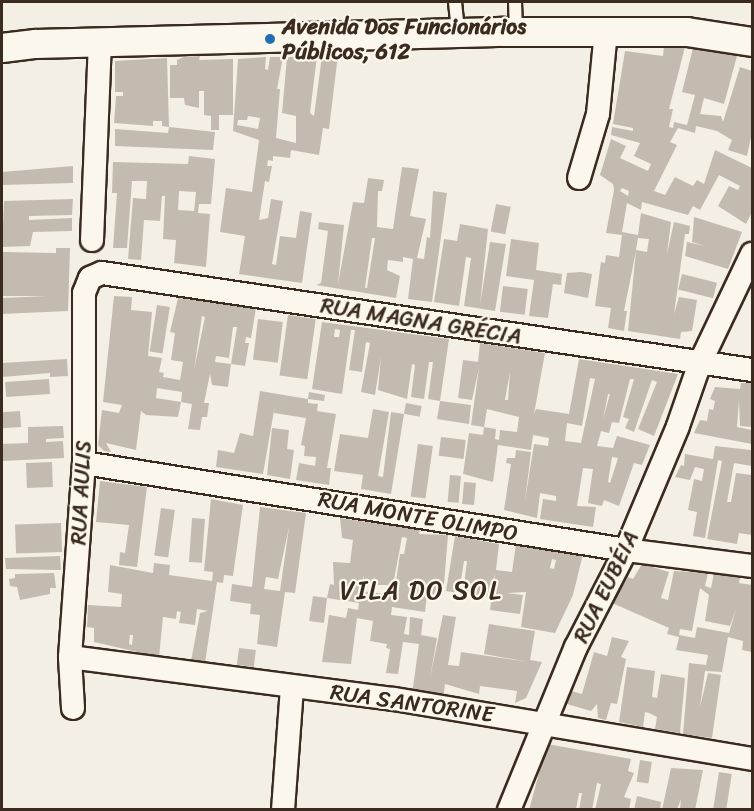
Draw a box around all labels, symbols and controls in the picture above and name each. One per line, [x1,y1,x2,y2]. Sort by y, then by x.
place label: Avenida Dos Funcionários Públicos, 612 [282,13,527,64]
marker: Avenida Dos Funcionários Públicos, 612 [263,32,277,46]
street label: RUA MAGNA GRÉCIA [318,292,524,350]
street label: RUA AULIS [65,439,97,547]
street label: RUA MONTE OLIMPO [317,486,519,546]
street label: RUA EUBÉIA [568,527,644,647]
district label: VILA DO SOL [340,575,502,607]
street label: RUA SANTORINE [329,679,495,727]

